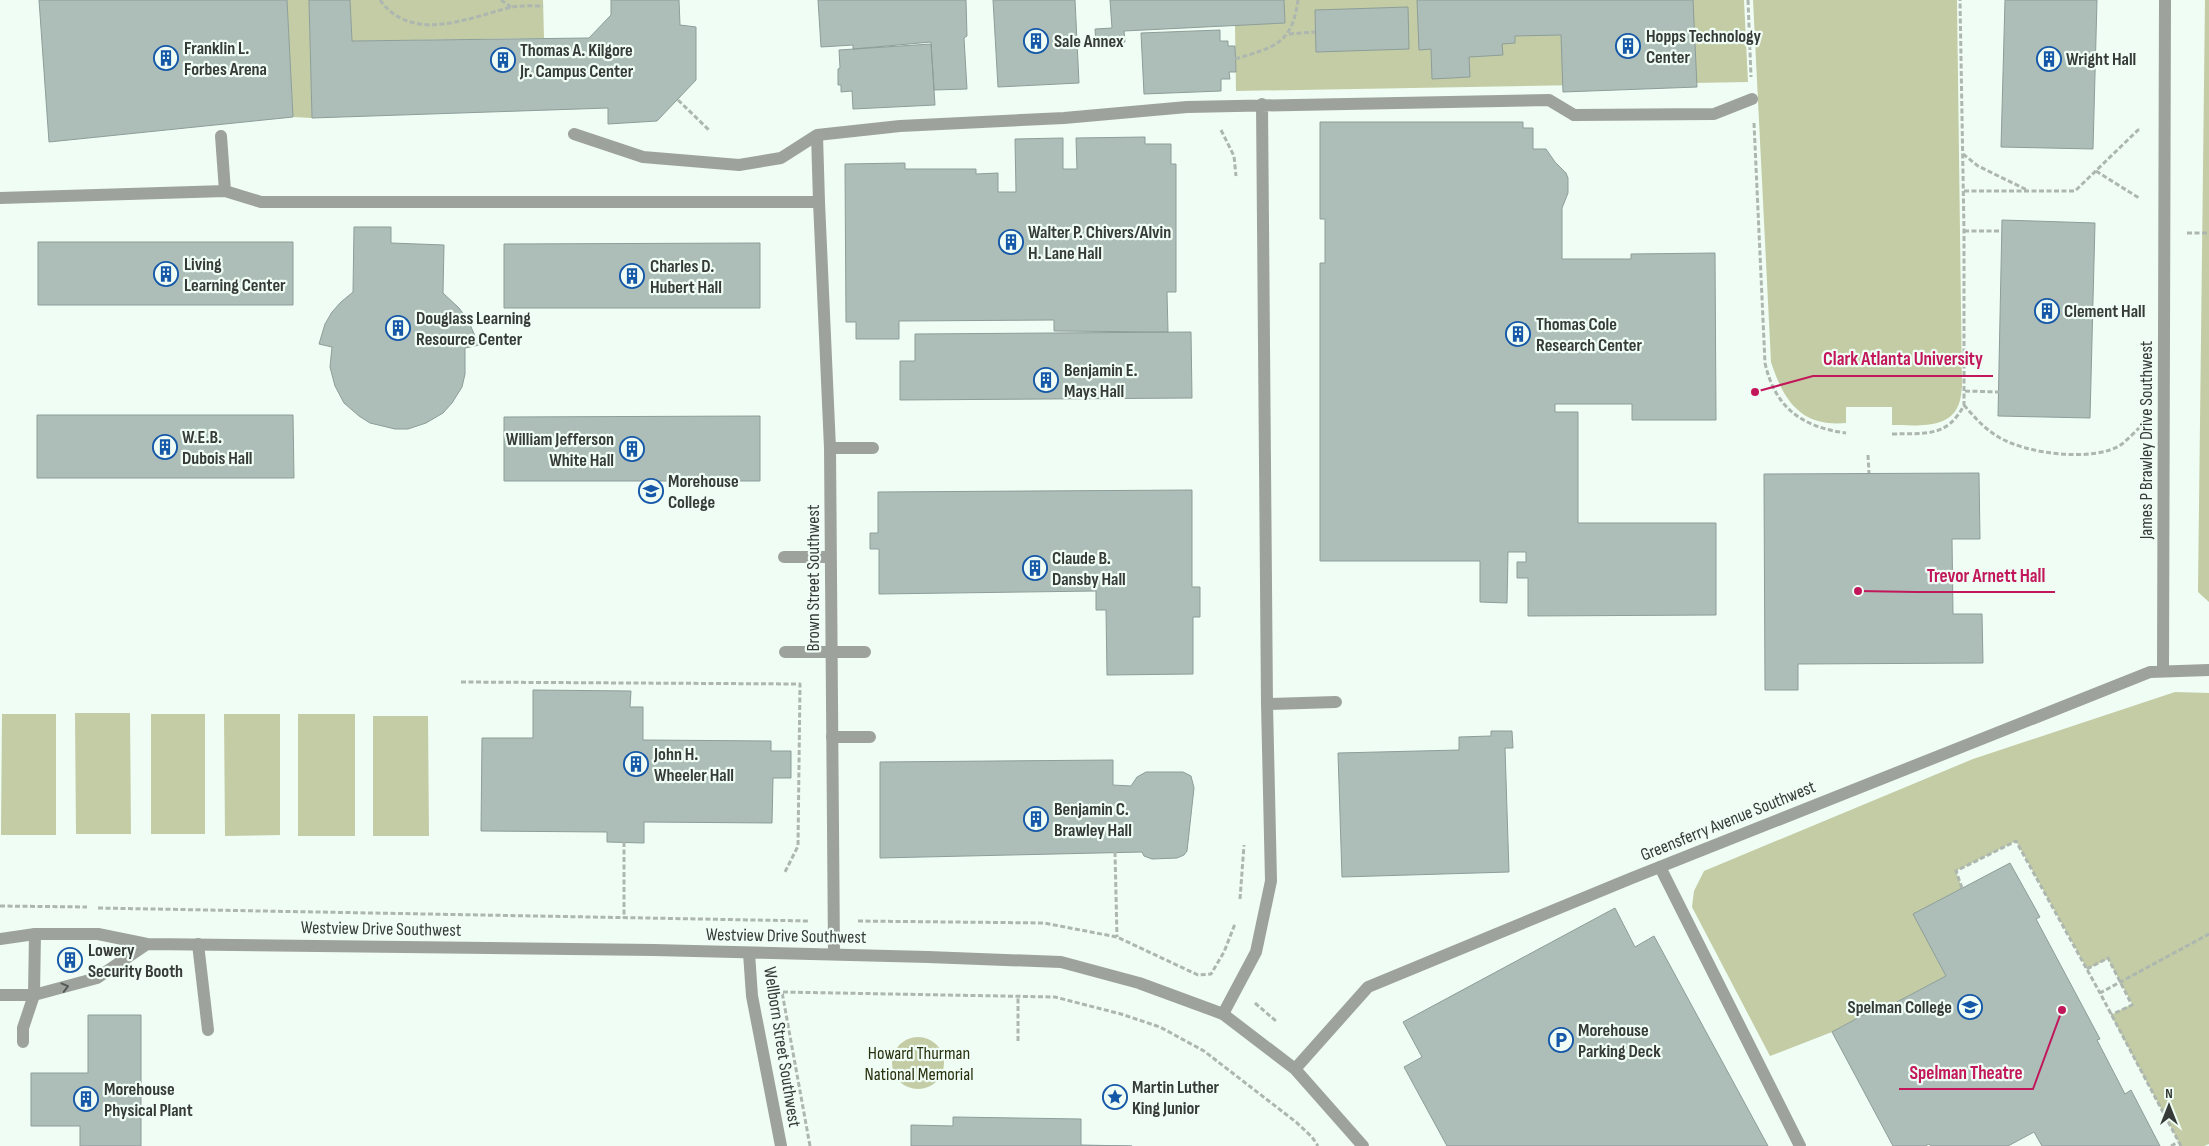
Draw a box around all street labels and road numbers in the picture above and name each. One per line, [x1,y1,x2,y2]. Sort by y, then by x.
street label: James P Brawley Drive Southwest [2136,340,2157,540]
street label: Brown Street Southwest [803,504,824,651]
street label: Greensferry Avenue Southwest [1637,776,1819,866]
street label: Westview Drive Southwest [301,917,462,941]
street label: Westview Drive Southwest [706,924,867,948]
street label: Wellborn Street Southwest [759,965,805,1129]

